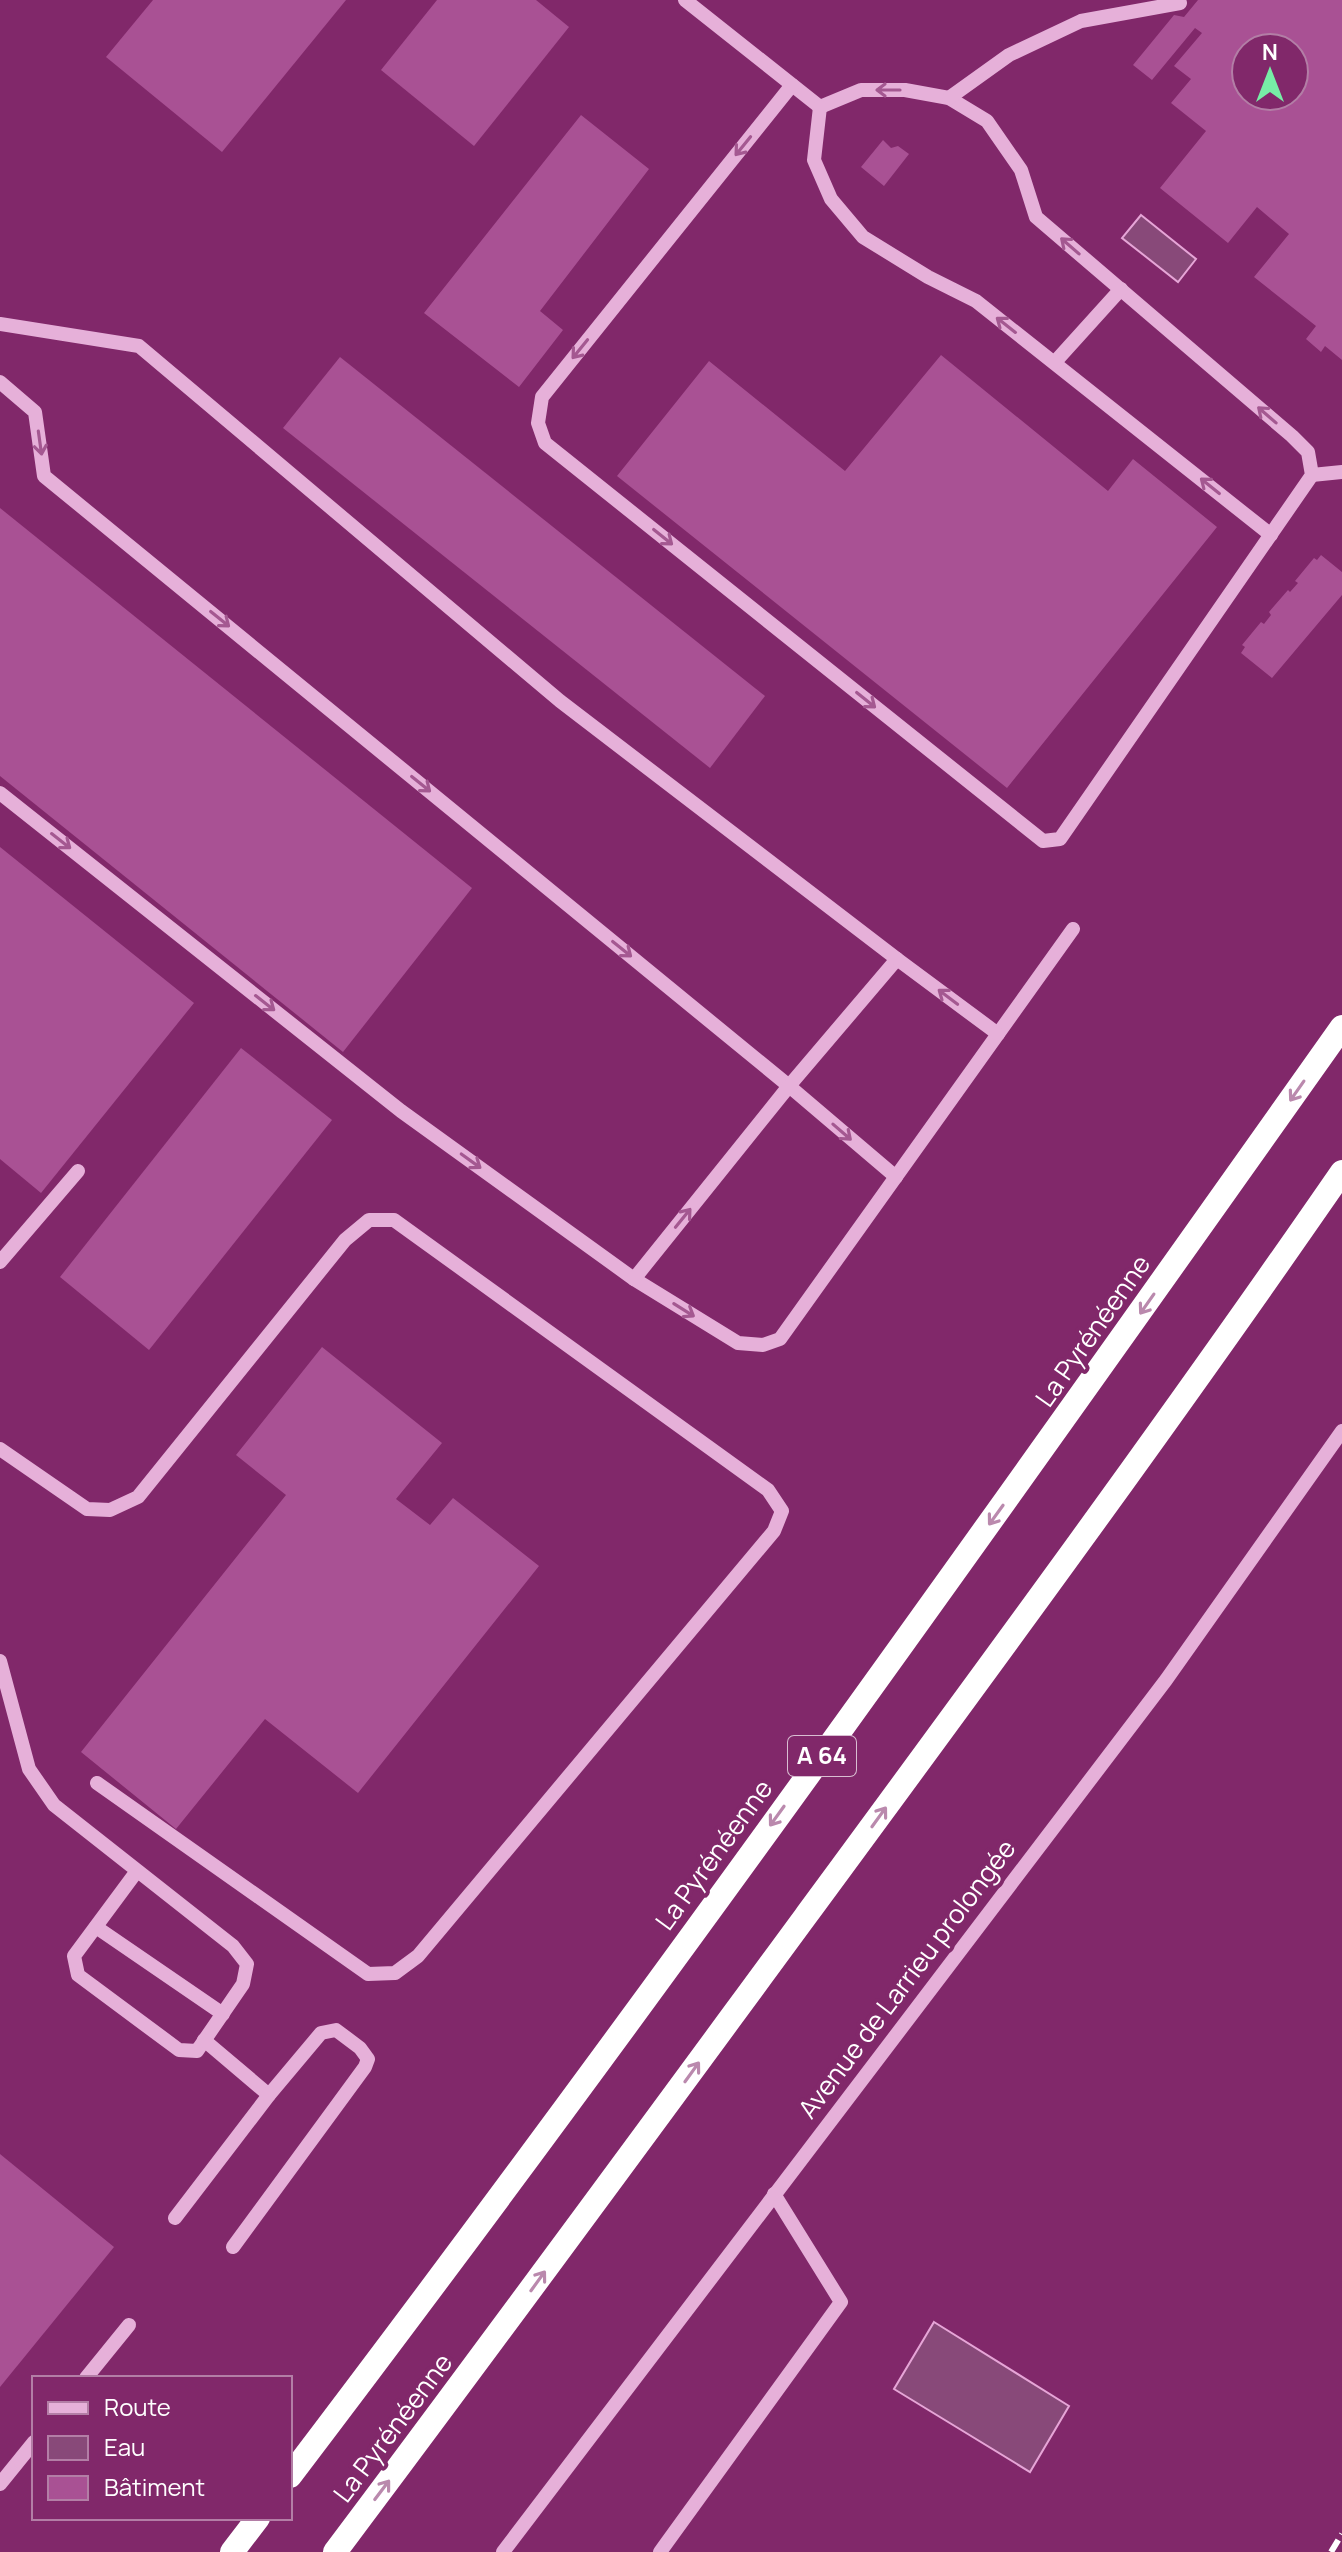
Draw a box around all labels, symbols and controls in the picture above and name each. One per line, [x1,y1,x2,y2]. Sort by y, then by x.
north arrow [1230,32,1310,112]
text: N [1262,37,1278,67]
one-way arrow [875,82,902,98]
one-way arrow [734,135,752,156]
one-way arrow [1060,237,1081,255]
one-way arrow [996,316,1017,333]
one-way arrow [572,338,589,359]
one-way arrow [1258,406,1278,424]
one-way arrow [33,430,48,455]
one-way arrow [1200,477,1221,495]
one-way arrow [652,528,673,546]
one-way arrow [209,610,230,628]
one-way arrow [855,691,876,708]
one-way arrow [410,775,431,793]
one-way arrow [50,832,71,850]
one-way arrow [611,940,632,958]
one-way arrow [938,988,959,1005]
one-way arrow [254,994,275,1011]
one-way arrow [1289,1080,1305,1102]
one-way arrow [832,1123,852,1141]
one-way arrow [460,1152,481,1169]
one-way arrow [674,1209,692,1229]
street label: La Pyrénéenne [1026,1247,1158,1414]
one-way arrow [1139,1292,1155,1314]
one-way arrow [672,1302,695,1318]
one-way arrow [988,1504,1005,1525]
road number: A 64 [788,1736,856,1776]
street label: La Pyrénéenne [646,1772,780,1937]
one-way arrow [769,1805,786,1827]
one-way arrow [870,1807,887,1828]
street label: Avenue de Larrieu prolongée [789,1831,1023,2125]
one-way arrow [683,2061,700,2083]
one-way arrow [529,2271,546,2292]
street label: La Pyrénéenne [324,2345,460,2509]
legend [32,2376,292,2520]
text: Route [104,2390,171,2423]
text: Eau [104,2430,145,2463]
text: Bâtiment [104,2470,205,2503]
one-way arrow [374,2479,391,2501]

